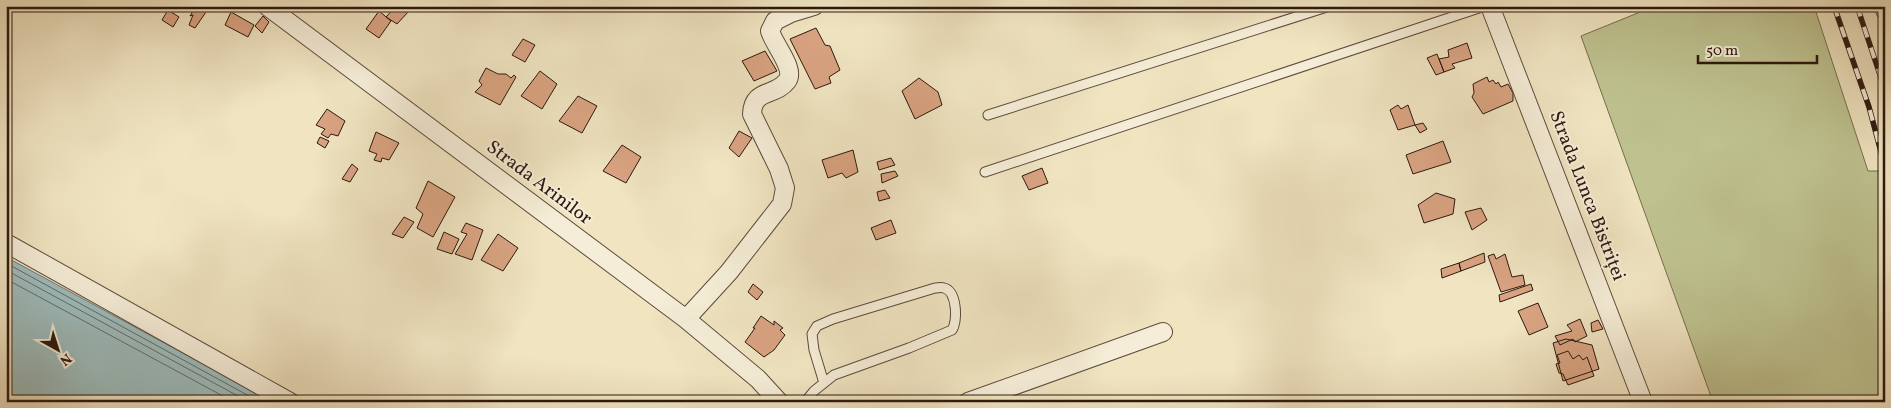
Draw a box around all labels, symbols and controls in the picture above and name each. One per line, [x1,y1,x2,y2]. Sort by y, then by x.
scale bar [1698,32,1817,64]
text: 50 m [1706,41,1738,62]
street label: Strada Lunca Bistriței [1543,107,1632,285]
street label: Strada Arinilor [481,135,597,231]
north arrow [32,326,82,376]
text: N [55,348,75,370]

